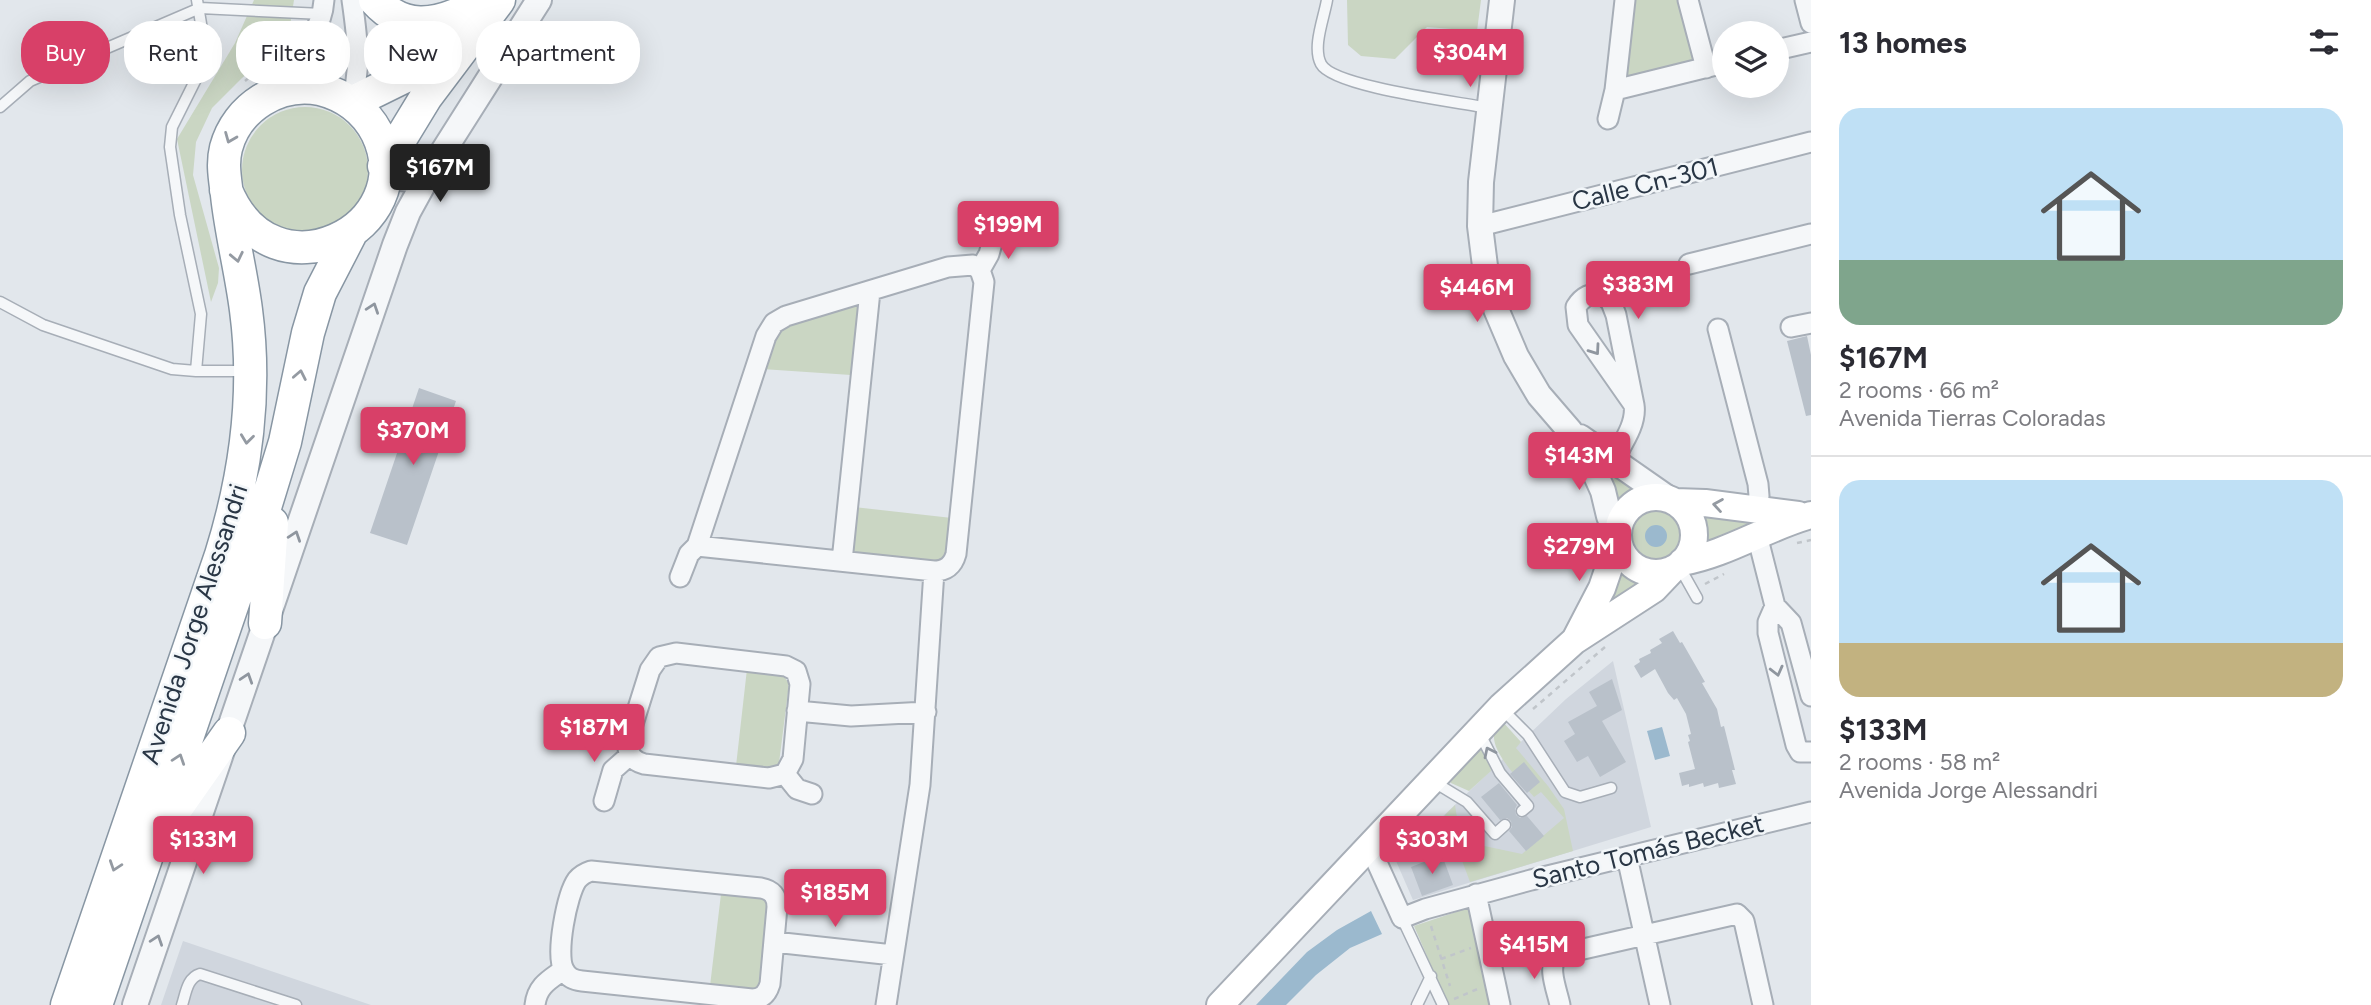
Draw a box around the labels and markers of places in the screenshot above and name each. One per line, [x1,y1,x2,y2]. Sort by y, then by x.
pin: $304M [1421,29,1519,89]
pin: $167M [391,144,489,204]
pin: $199M [959,202,1057,261]
pin: $383M [1589,262,1687,321]
pin: $446M [1428,264,1526,324]
pin: $370M [364,407,462,467]
pin: $143M [1530,433,1628,492]
pin: $279M [1530,524,1628,583]
pin: $187M [545,704,643,764]
pin: $133M [154,816,252,876]
pin: $303M [1383,816,1481,876]
pin: $185M [786,870,884,929]
pin: $415M [1485,922,1583,981]

